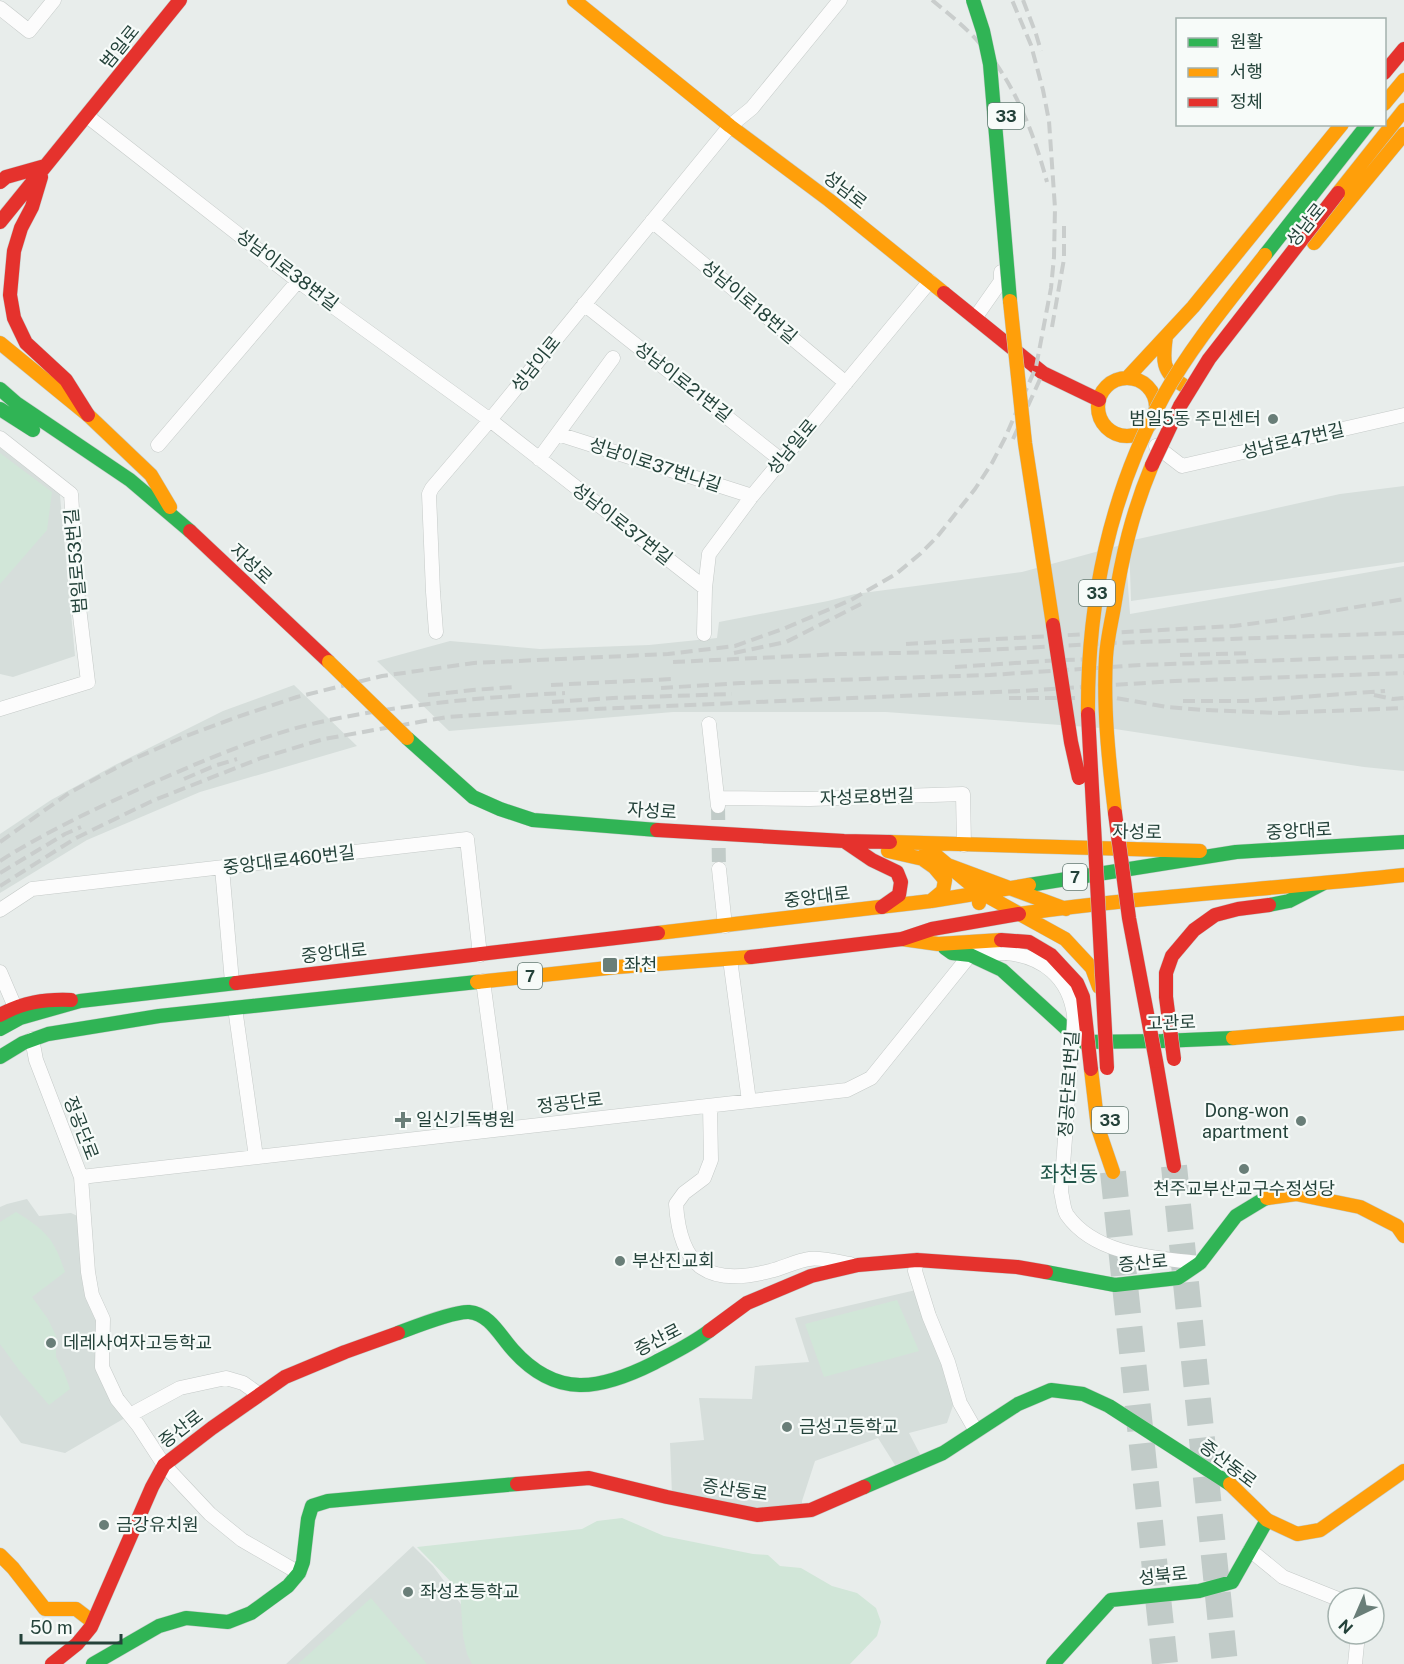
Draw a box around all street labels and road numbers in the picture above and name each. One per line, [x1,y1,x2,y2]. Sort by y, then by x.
street label: 범일로 [96,21,143,73]
road number: 33 [988,103,1024,129]
street label: 성남로 [819,166,871,213]
street label: 성남로 [1282,199,1329,251]
street label: 성남이로38번길 [232,224,342,315]
street label: 성남이로18번길 [697,256,801,348]
street label: 성남이로 [507,331,565,396]
street label: 성남이로21번길 [631,337,736,426]
street label: 성남일로 [762,415,821,479]
street label: 성남로47번길 [1239,418,1346,463]
street label: 성남이로37번나길 [586,433,724,496]
street label: 성남이로37번길 [568,478,677,569]
street label: 범일로53번길 [60,507,91,615]
street label: 자성로 [226,539,277,588]
road number: 33 [1079,580,1115,606]
street label: 자성로8번길 [819,784,915,809]
street label: 자성로 [627,798,678,823]
street label: 중앙대로 [1265,818,1333,843]
street label: 자성로 [1112,821,1162,842]
street label: 중앙대로460번길 [222,841,356,878]
road number: 7 [1063,864,1087,890]
street label: 중앙대로 [783,882,851,911]
street label: 중앙대로 [300,939,368,966]
road number: 7 [518,963,542,989]
street label: 고관로 [1146,1011,1196,1034]
street label: 정공단로1번길 [1054,1030,1083,1138]
street label: 정공단로 [536,1088,604,1117]
street label: 정공단로 [60,1093,103,1163]
road number: 33 [1092,1107,1128,1133]
street label: 증산로 [1117,1250,1169,1275]
street label: 증산로 [631,1319,685,1360]
street label: 증산로 [155,1405,207,1452]
street label: 증산동로 [1196,1435,1261,1492]
street label: 증산동로 [701,1474,769,1505]
street label: 성북로 [1137,1562,1189,1589]

